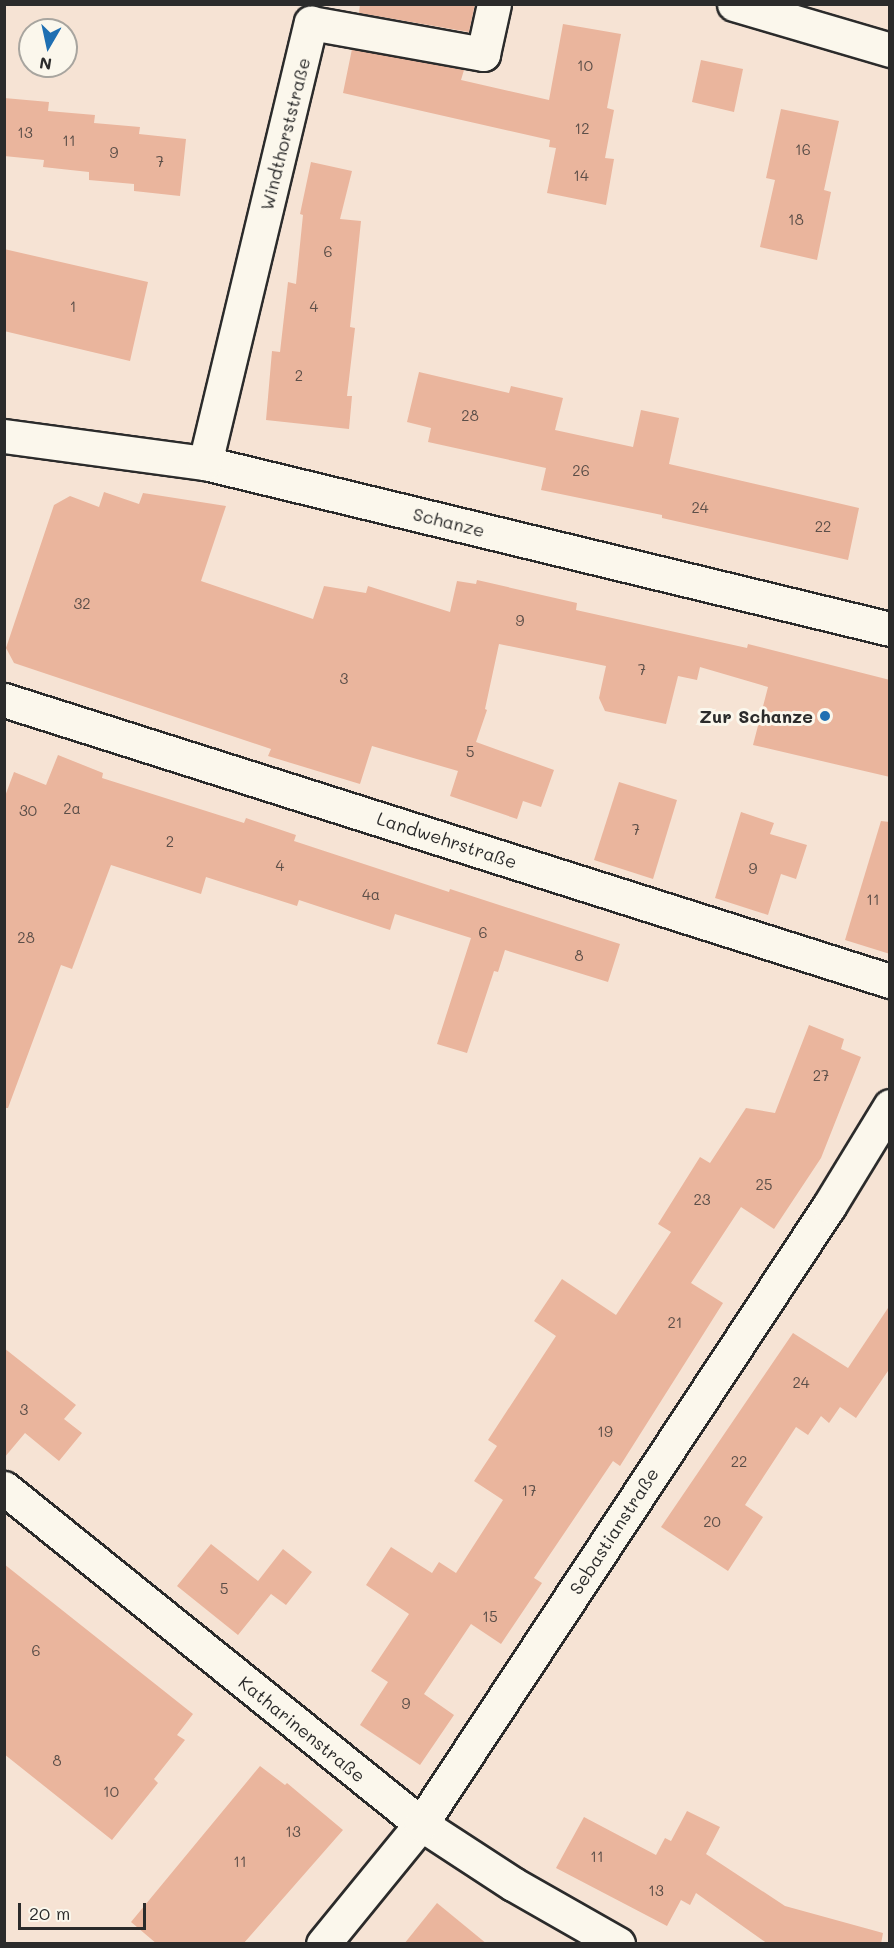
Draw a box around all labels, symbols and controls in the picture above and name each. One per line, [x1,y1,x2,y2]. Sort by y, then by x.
north arrow [18,18,78,78]
text: N [38,53,53,76]
street label: Windthorststraße [256,55,314,213]
house number: 10 [577,57,593,75]
house number: 12 [574,120,590,138]
house number: 13 [17,124,33,142]
house number: 11 [62,132,76,150]
house number: 16 [795,141,811,159]
house number: 9 [110,144,118,162]
house number: 7 [156,153,164,171]
house number: 14 [573,167,589,185]
house number: 18 [788,211,804,229]
house number: 6 [323,243,333,261]
house number: 1 [70,298,76,316]
house number: 4 [310,298,318,316]
house number: 2 [295,367,303,385]
house number: 28 [461,407,479,425]
house number: 26 [572,462,590,480]
house number: 24 [691,499,709,517]
street label: Schanze [411,503,487,541]
house number: 22 [815,518,831,536]
house number: 32 [73,595,91,613]
house number: 9 [516,612,524,630]
house number: 7 [638,661,646,679]
house number: 3 [340,670,348,688]
place label: Zur Schanze [699,705,813,727]
marker: Zur Schanze [818,709,832,723]
house number: 5 [466,743,474,761]
house number: 2a [63,800,81,818]
house number: 30 [19,802,37,820]
street label: Landwehrstraße [374,807,520,873]
house number: 7 [632,821,640,839]
house number: 2 [166,833,174,851]
house number: 4 [276,857,284,875]
house number: 9 [749,860,757,878]
house number: 4a [362,886,380,904]
house number: 11 [866,891,880,909]
house number: 6 [478,924,488,942]
house number: 28 [17,929,35,947]
house number: 8 [574,947,584,965]
house number: 27 [813,1067,829,1085]
house number: 25 [755,1176,773,1194]
house number: 23 [693,1191,711,1209]
house number: 21 [667,1314,683,1332]
house number: 24 [792,1374,810,1392]
house number: 3 [20,1401,28,1419]
house number: 19 [597,1423,613,1441]
house number: 22 [731,1453,747,1471]
street label: Sebastianstraße [565,1464,663,1598]
house number: 17 [521,1482,537,1500]
house number: 20 [703,1513,721,1531]
house number: 5 [220,1580,228,1598]
house number: 15 [482,1608,498,1626]
house number: 6 [31,1642,41,1660]
street label: Katharinenstraße [234,1671,370,1787]
house number: 9 [402,1695,410,1713]
house number: 8 [52,1752,62,1770]
house number: 10 [103,1783,119,1801]
house number: 13 [285,1823,301,1841]
house number: 11 [590,1848,604,1866]
house number: 11 [233,1853,247,1871]
house number: 13 [648,1882,664,1900]
scale bar [21,1891,148,1929]
text: 20 m [29,1901,70,1925]

